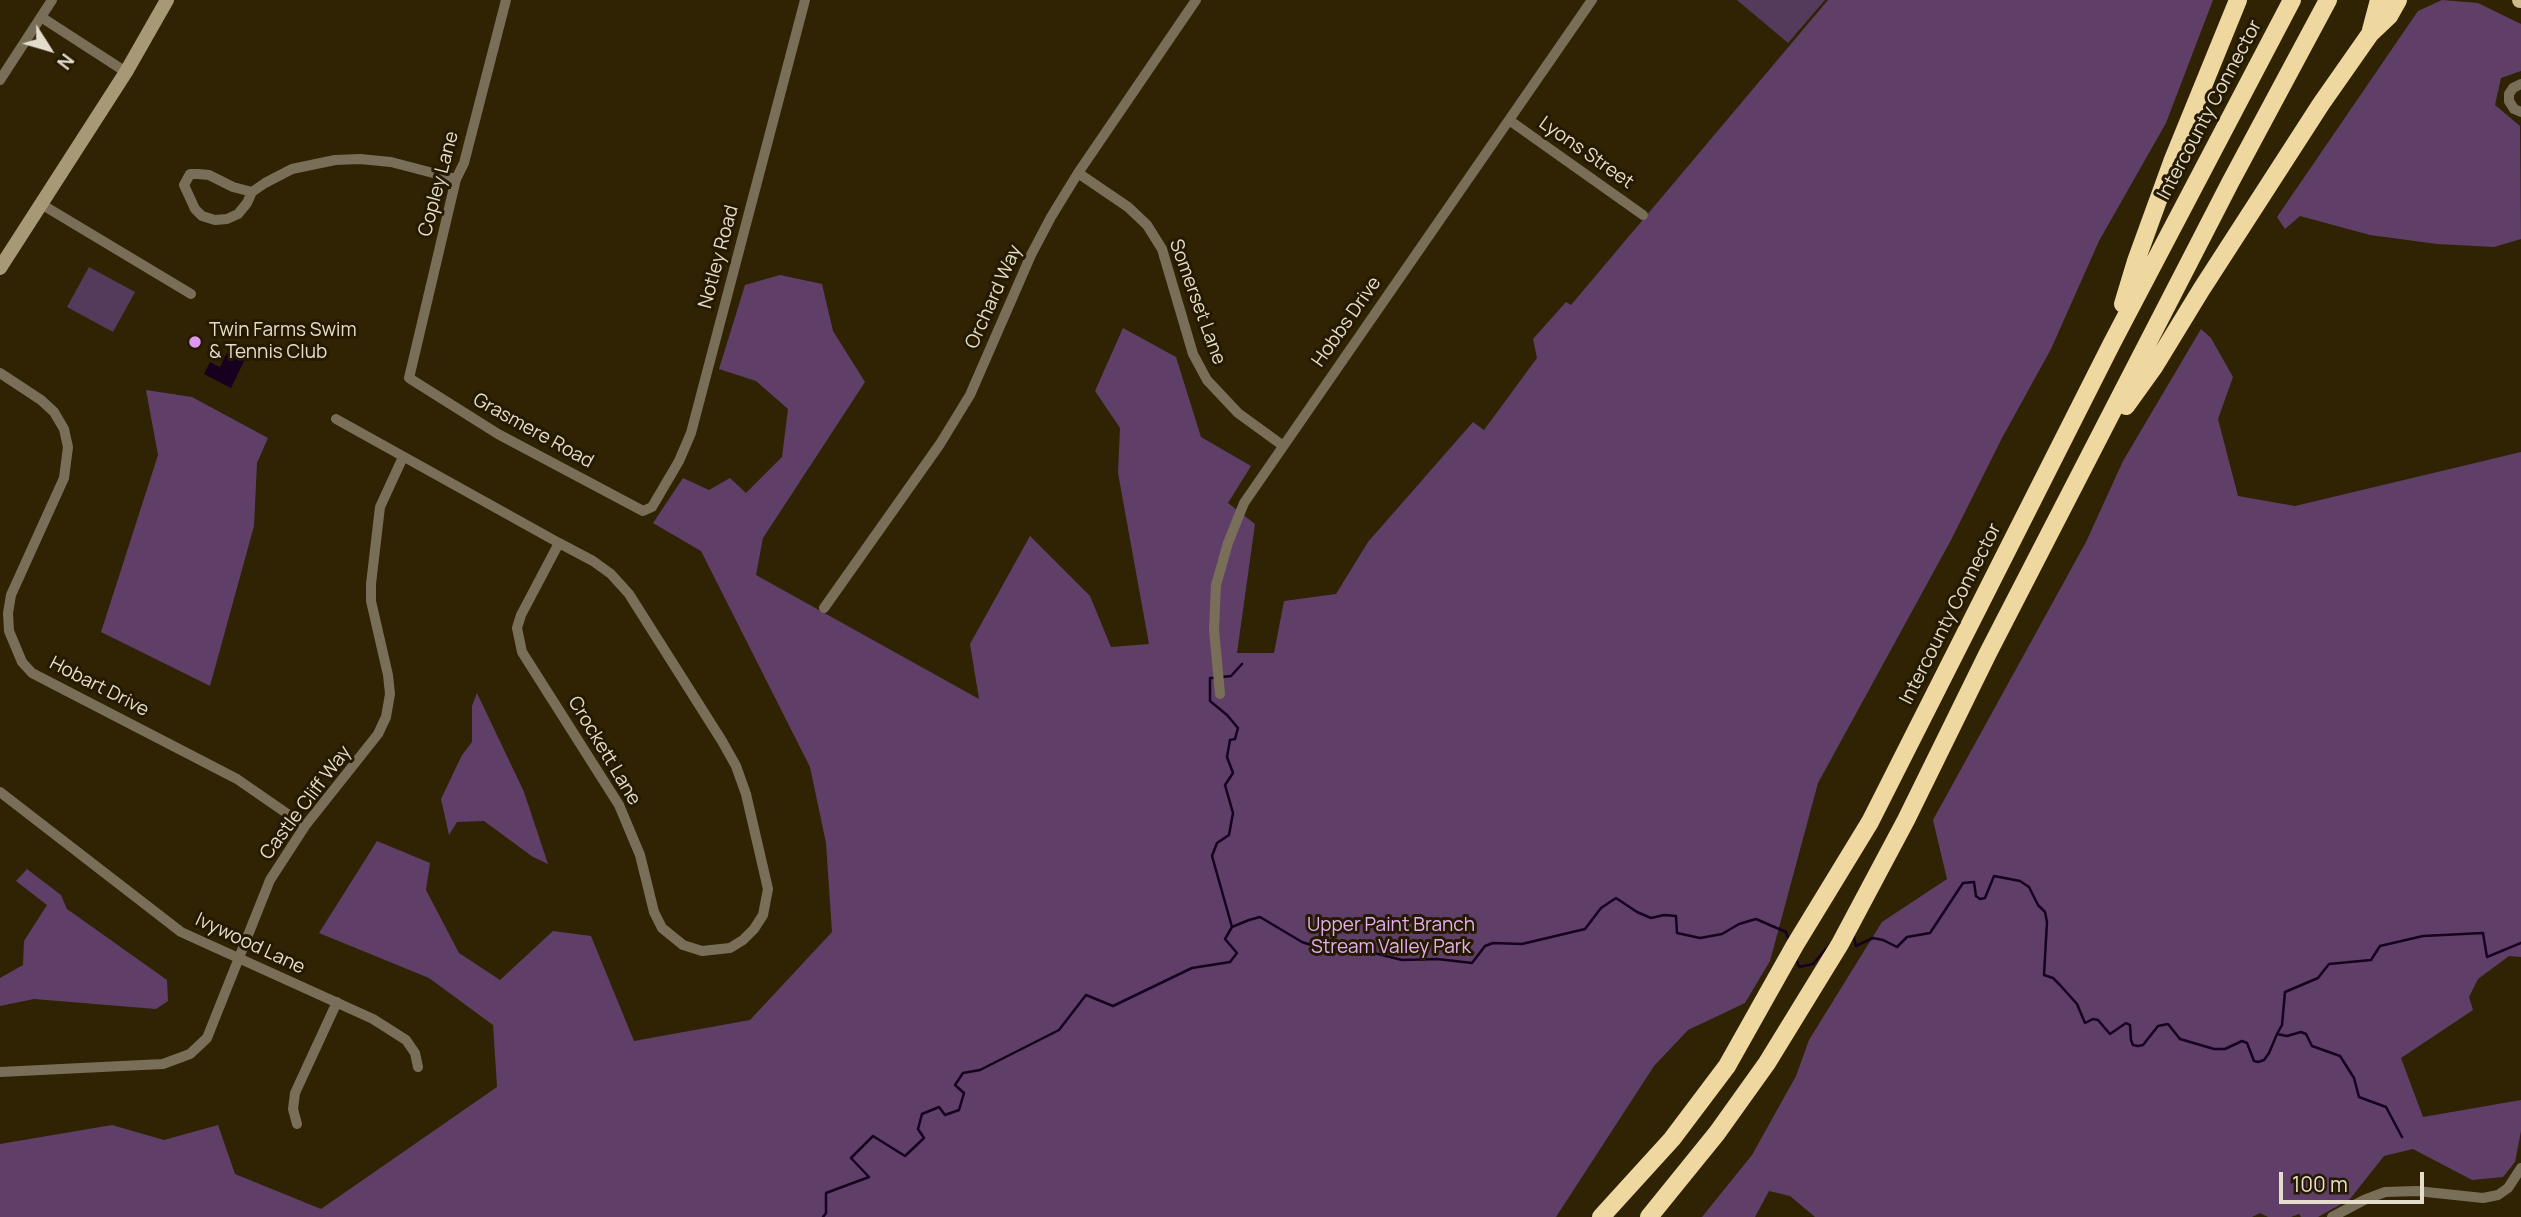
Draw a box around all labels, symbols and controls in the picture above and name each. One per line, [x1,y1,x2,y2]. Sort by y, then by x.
north arrow [14,14,84,84]
street label: Intercounty Connector [2153,16,2267,204]
text: N [51,48,80,75]
street label: Lyons Street [1534,112,1638,194]
street label: Copley Lane [414,129,464,239]
street label: Notley Road [694,203,744,311]
street label: Somerset Lane [1164,236,1230,368]
street label: Orchard Way [961,241,1027,353]
street label: Hobbs Drive [1308,273,1386,371]
place label: Twin Farms Swim & Tennis Club [209,320,357,364]
marker: Twin Farms Swim & Tennis Club [187,334,203,350]
street label: Grasmere Road [469,389,597,473]
street label: Intercounty Connector [1895,520,2007,708]
street label: Hobart Drive [45,652,153,722]
street label: Crockett Lane [563,692,645,810]
street label: Castle Cliff Way [256,741,356,865]
street label: Ivywood Lane [192,909,308,979]
park label: Upper Paint Branch Stream Valley Park [1307,915,1475,959]
scale bar [2283,1158,2428,1202]
text: 100 m [2292,1170,2348,1198]

